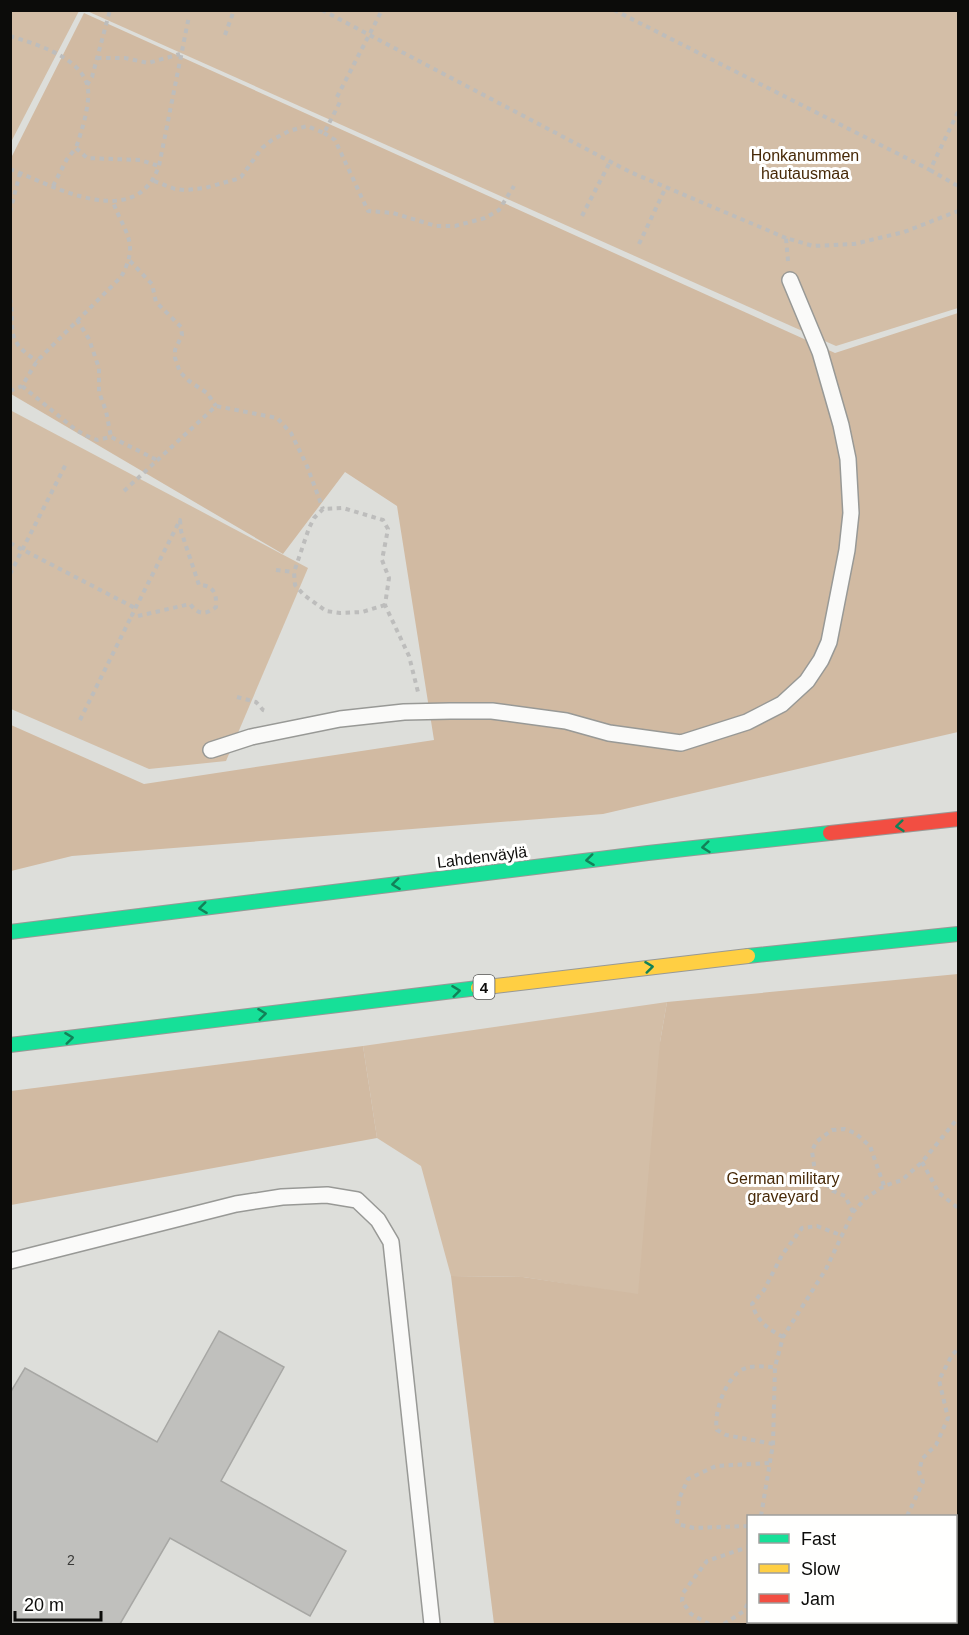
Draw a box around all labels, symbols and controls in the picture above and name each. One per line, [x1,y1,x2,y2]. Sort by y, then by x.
park label: Honkanummen hautausmaa [751,147,859,182]
one-way arrow [896,819,905,832]
one-way arrow [702,840,711,853]
street label: Lahdenväylä [436,843,528,871]
one-way arrow [585,853,594,866]
one-way arrow [392,877,401,890]
one-way arrow [198,901,207,914]
one-way arrow [645,961,654,974]
road number: 4 [474,975,494,999]
one-way arrow [451,985,460,997]
one-way arrow [258,1009,267,1021]
one-way arrow [64,1032,73,1045]
park label: German military graveyard [727,1170,839,1205]
legend [747,1515,957,1623]
text: Fast [801,1529,836,1549]
house number: 2 [67,1552,75,1568]
text: Slow [801,1559,841,1579]
scale bar [15,1584,100,1622]
text: Jam [801,1589,835,1609]
text: 20 m [24,1595,64,1615]

